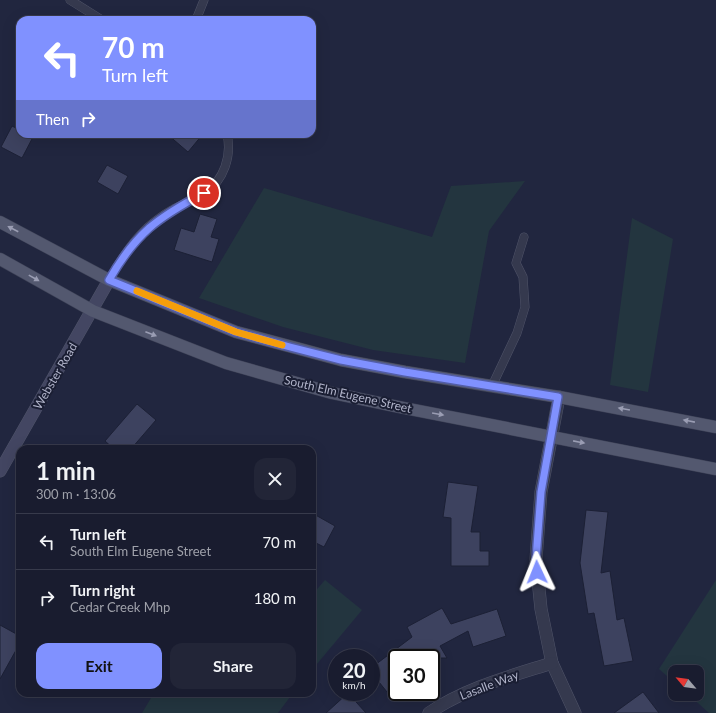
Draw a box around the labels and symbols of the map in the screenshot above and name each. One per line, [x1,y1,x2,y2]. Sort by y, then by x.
pin [187,176,221,210]
one-way arrow [7,225,19,232]
one-way arrow [28,275,40,282]
one-way arrow [146,331,158,337]
street label: Webster Road [30,340,80,412]
street label: South Elm Eugene Street [283,372,414,416]
one-way arrow [618,406,630,412]
one-way arrow [431,412,444,418]
one-way arrow [683,418,695,424]
one-way arrow [573,439,585,445]
position arrow [516,551,558,593]
speed limit sign: 30 [388,649,440,701]
north arrow [668,665,704,701]
street label: Lasalle Way [457,667,521,703]

